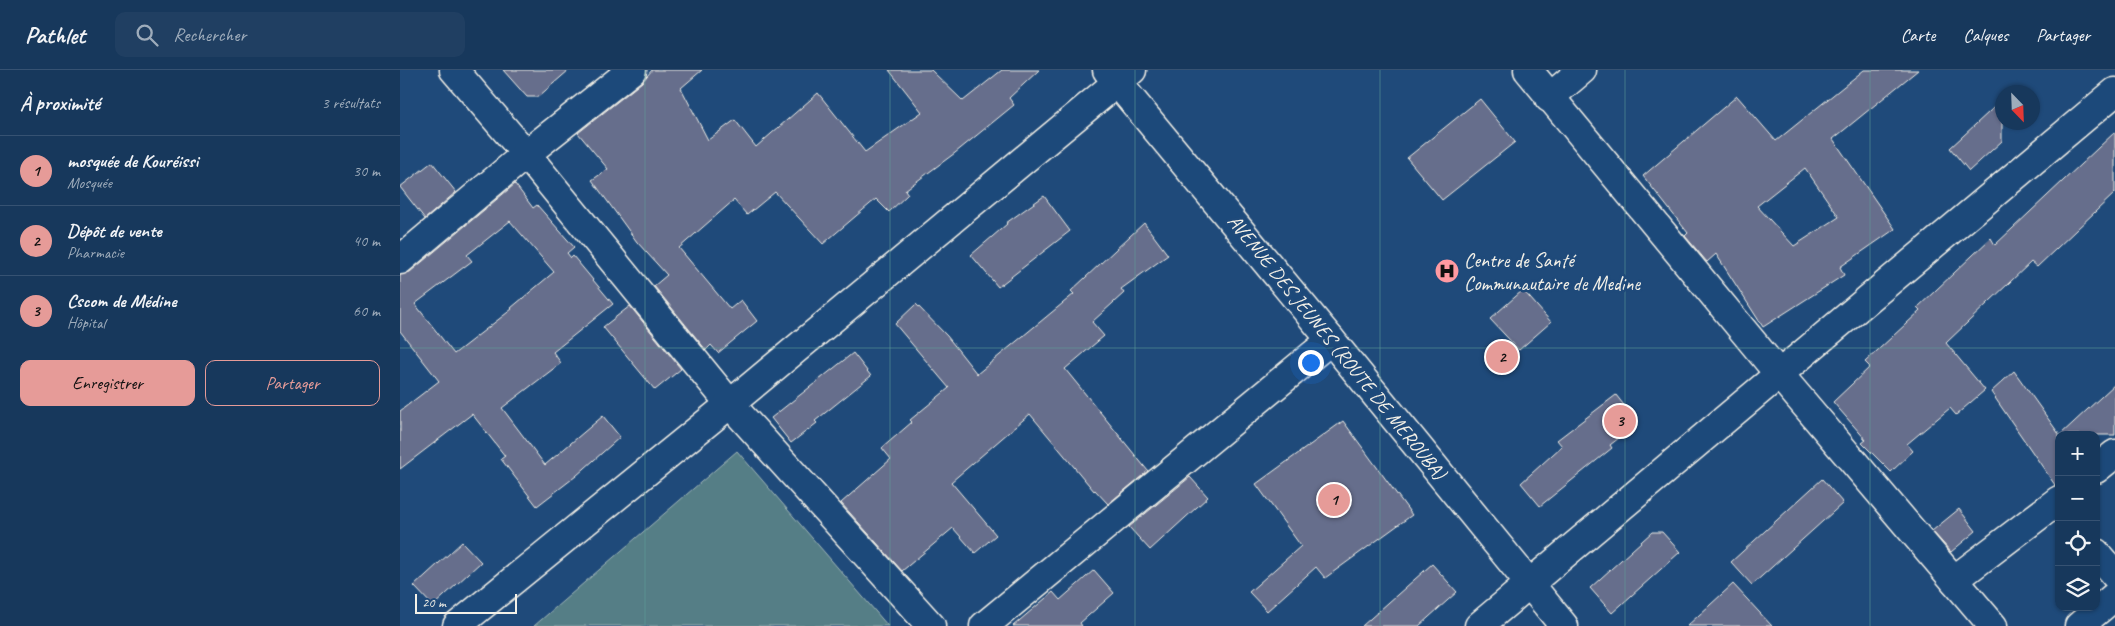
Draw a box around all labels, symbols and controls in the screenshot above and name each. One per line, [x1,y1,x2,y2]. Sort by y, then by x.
search box [115,12,465,57]
text: Pathlet [25,20,85,50]
icon: search [133,21,161,49]
text: Rechercher [173,23,246,47]
text: Carte [1901,24,1935,46]
text: Calques [1963,24,2008,46]
text: Partager [2036,24,2090,46]
north arrow [1995,85,2040,130]
text: À proximité [20,90,100,116]
text: 3 résultats [321,93,380,113]
text: mosquée de Kouréissi [67,149,198,173]
text: 1 [32,161,40,181]
text: 30 m [353,161,380,181]
text: Mosquée [67,173,112,193]
street label: AVENUE DES JEUNES (ROUTE DE MEROUBA) [1222,209,1453,486]
text: Dépôt de vente [67,219,162,243]
text: 2 [32,231,40,251]
text: 40 m [353,231,380,251]
text: Pharmacie [67,243,124,263]
place label: Centre de Santé Communautaire de Medine [1464,248,1642,296]
hospital icon: Centre de Santé Communautaire de Medine [1434,258,1460,284]
text: Cscom de Médine [67,289,177,313]
text: 3 [32,301,40,321]
text: 60 m [353,301,380,321]
text: Hôpital [67,313,105,333]
pin: 2 [1486,338,1518,376]
your location [1298,350,1324,376]
button: Enregistrer [20,360,195,406]
button: Partager [205,360,380,406]
pin: 3 [1604,402,1636,440]
map controls [2055,431,2100,611]
button: + [2055,431,2100,476]
button: − [2055,476,2100,521]
pin: 1 [1318,481,1350,519]
button: locate [2055,521,2100,566]
button: layers [2055,566,2100,611]
scale bar [415,591,518,614]
text: 20 m [422,594,446,611]

